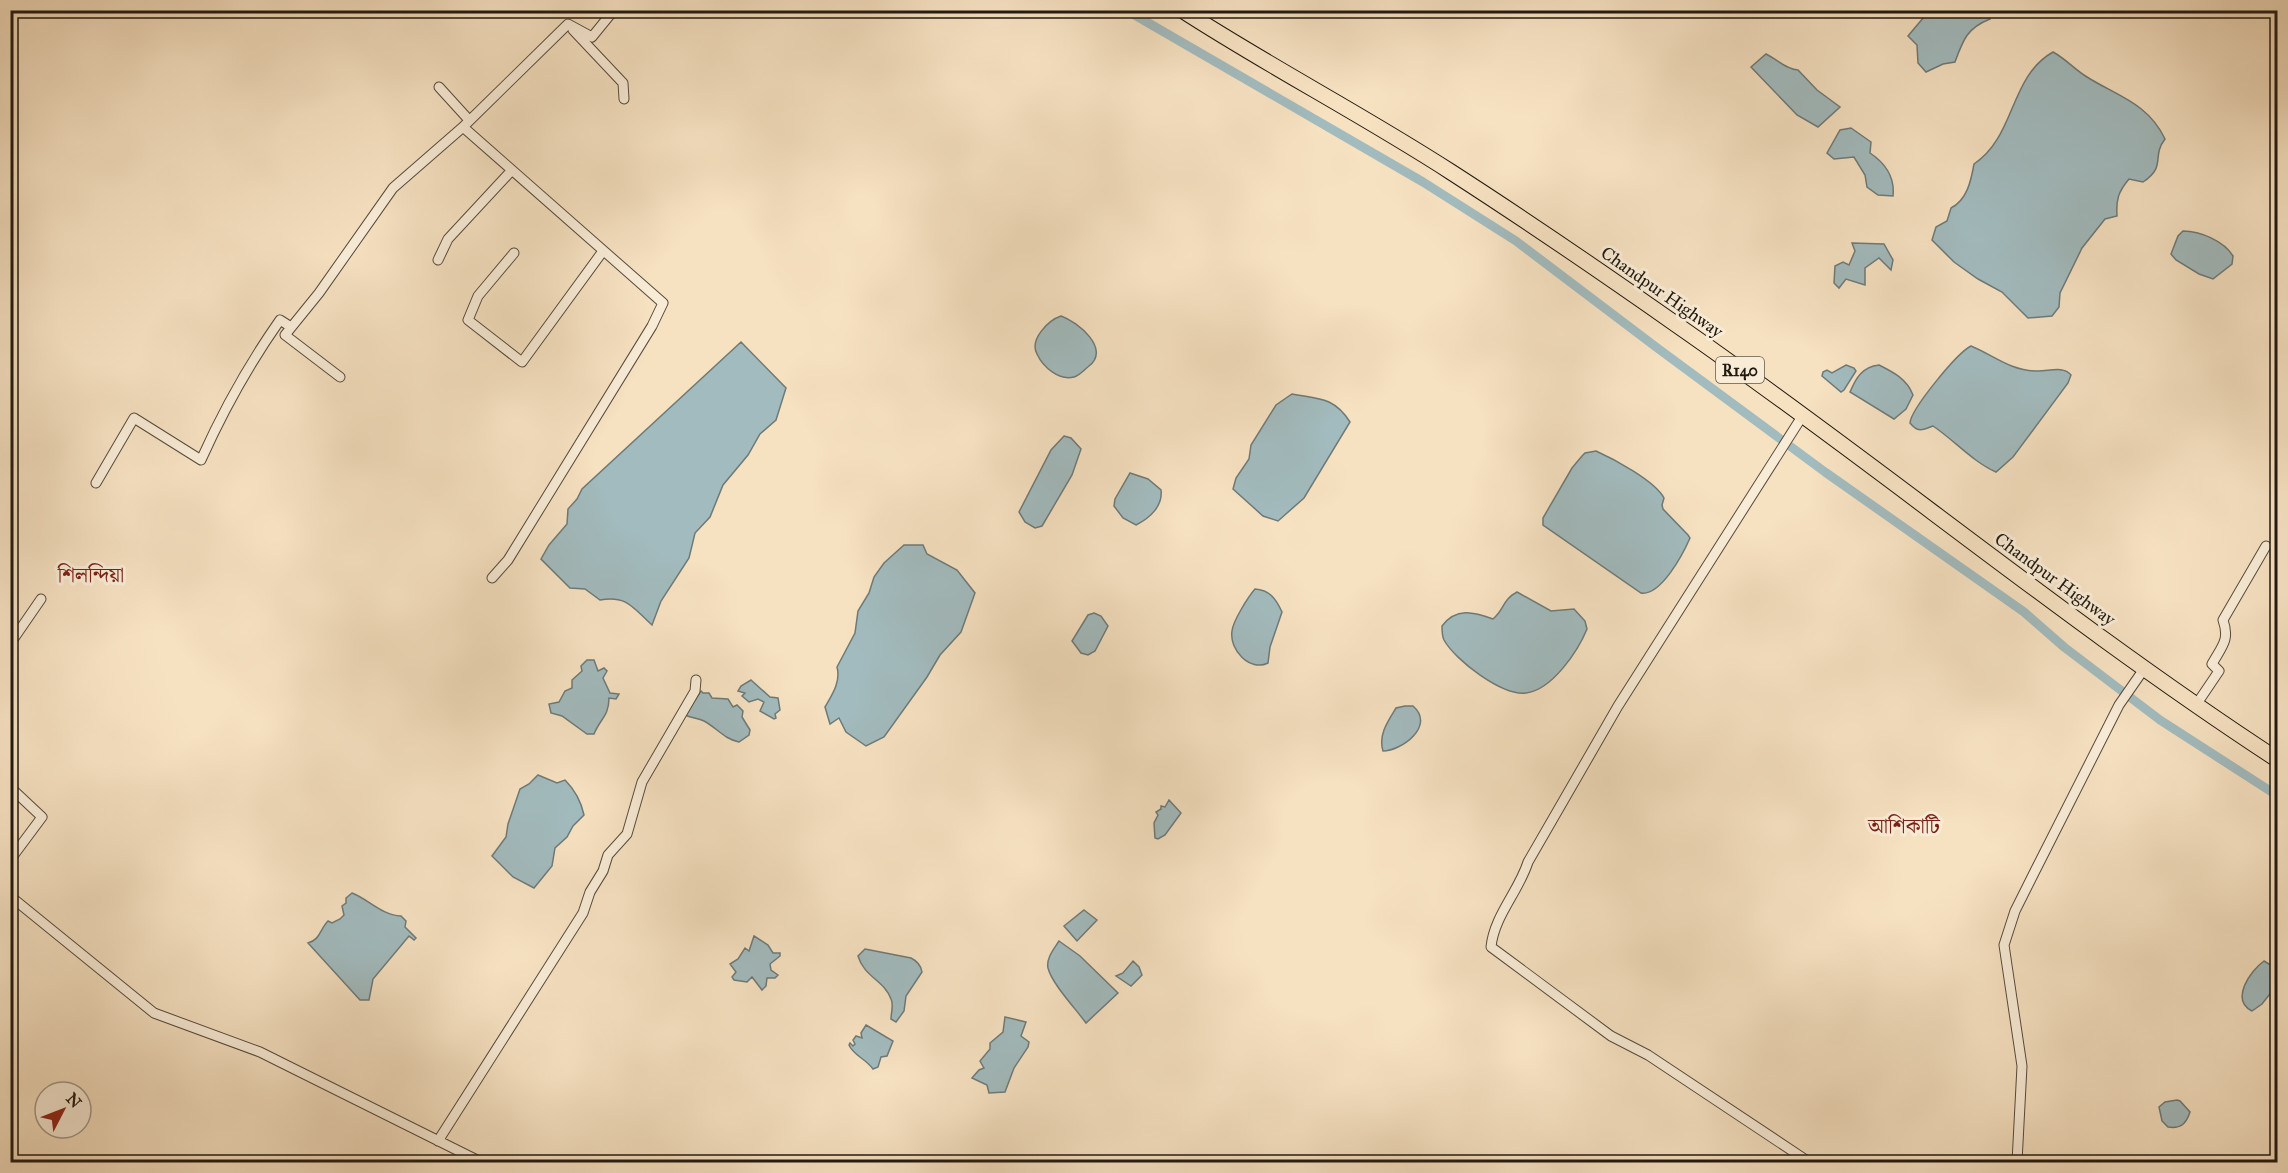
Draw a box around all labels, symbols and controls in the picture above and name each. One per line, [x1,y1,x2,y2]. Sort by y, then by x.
street label: Chandpur Highway [1596,242,1728,343]
road number: R140 [1716,357,1764,383]
street label: Chandpur Highway [1990,528,2120,631]
district label: শিলন্দিয়া [57,562,124,588]
district label: আশিকাটি [1867,813,1941,839]
north arrow [33,1080,93,1140]
text: N [62,1089,86,1112]

